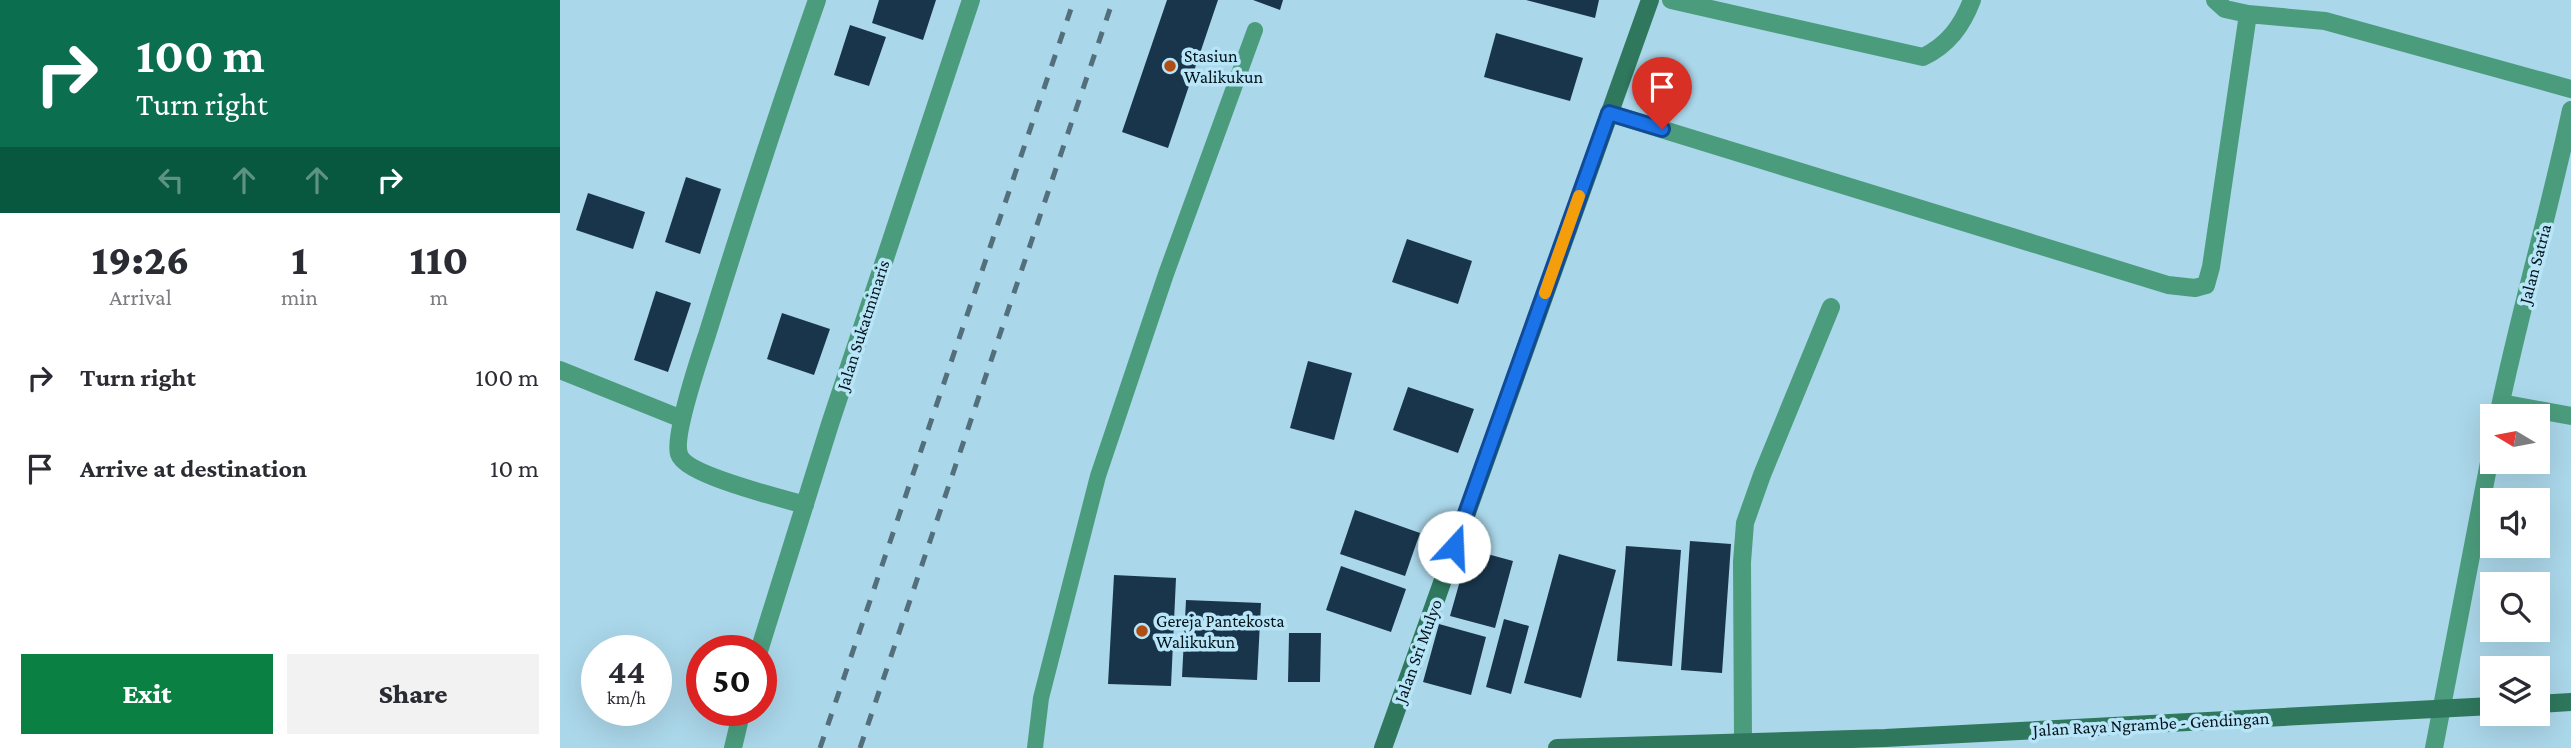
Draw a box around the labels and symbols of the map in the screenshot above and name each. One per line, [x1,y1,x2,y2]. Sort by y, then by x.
place label: Stasiun Walikukun [1184,46,1264,87]
pin [1632,57,1692,129]
marker: Stasiun Walikukun [1162,58,1178,74]
street label: Jalan Satria [2514,222,2555,308]
street label: Jalan Sukatminaris [832,257,894,395]
north arrow [2480,404,2550,474]
position arrow [1417,510,1491,584]
street label: Jalan Sri Mulyo [1389,596,1446,707]
place label: Gereja Pantekosta Walikukun [1156,611,1285,652]
marker: Gereja Pantekosta Walikukun [1134,623,1150,639]
speed limit sign: 50 [686,635,777,726]
street label: Jalan Raya Ngrambe - Gendingan [2030,708,2270,740]

